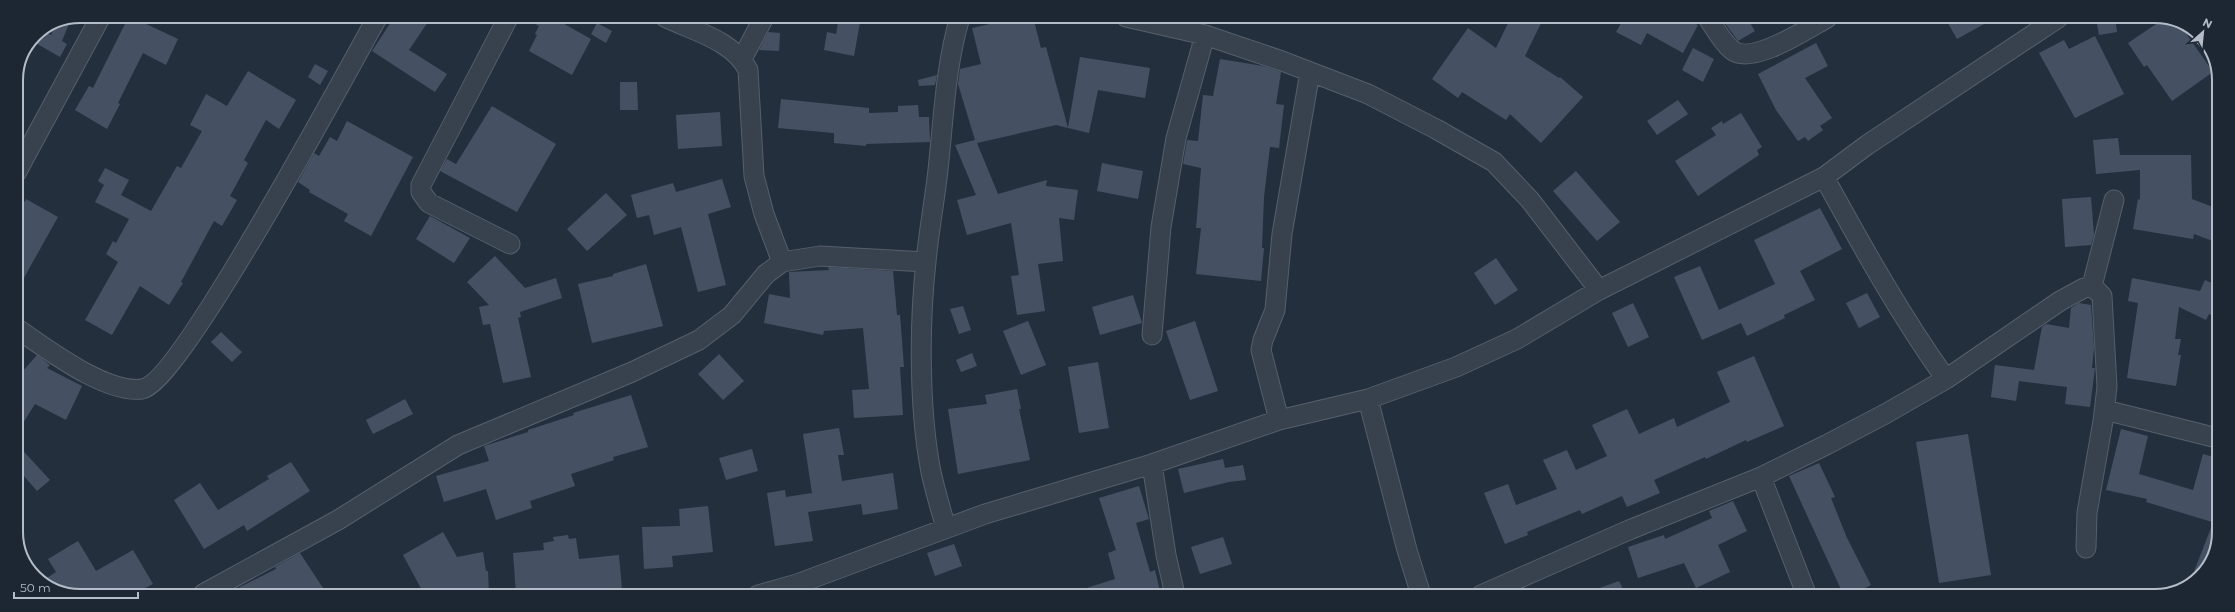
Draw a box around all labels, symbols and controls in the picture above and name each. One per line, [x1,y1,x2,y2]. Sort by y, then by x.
north arrow [2183,12,2223,52]
text: N [2200,15,2215,31]
scale bar [14,574,138,600]
text: 50 m [20,580,51,595]

